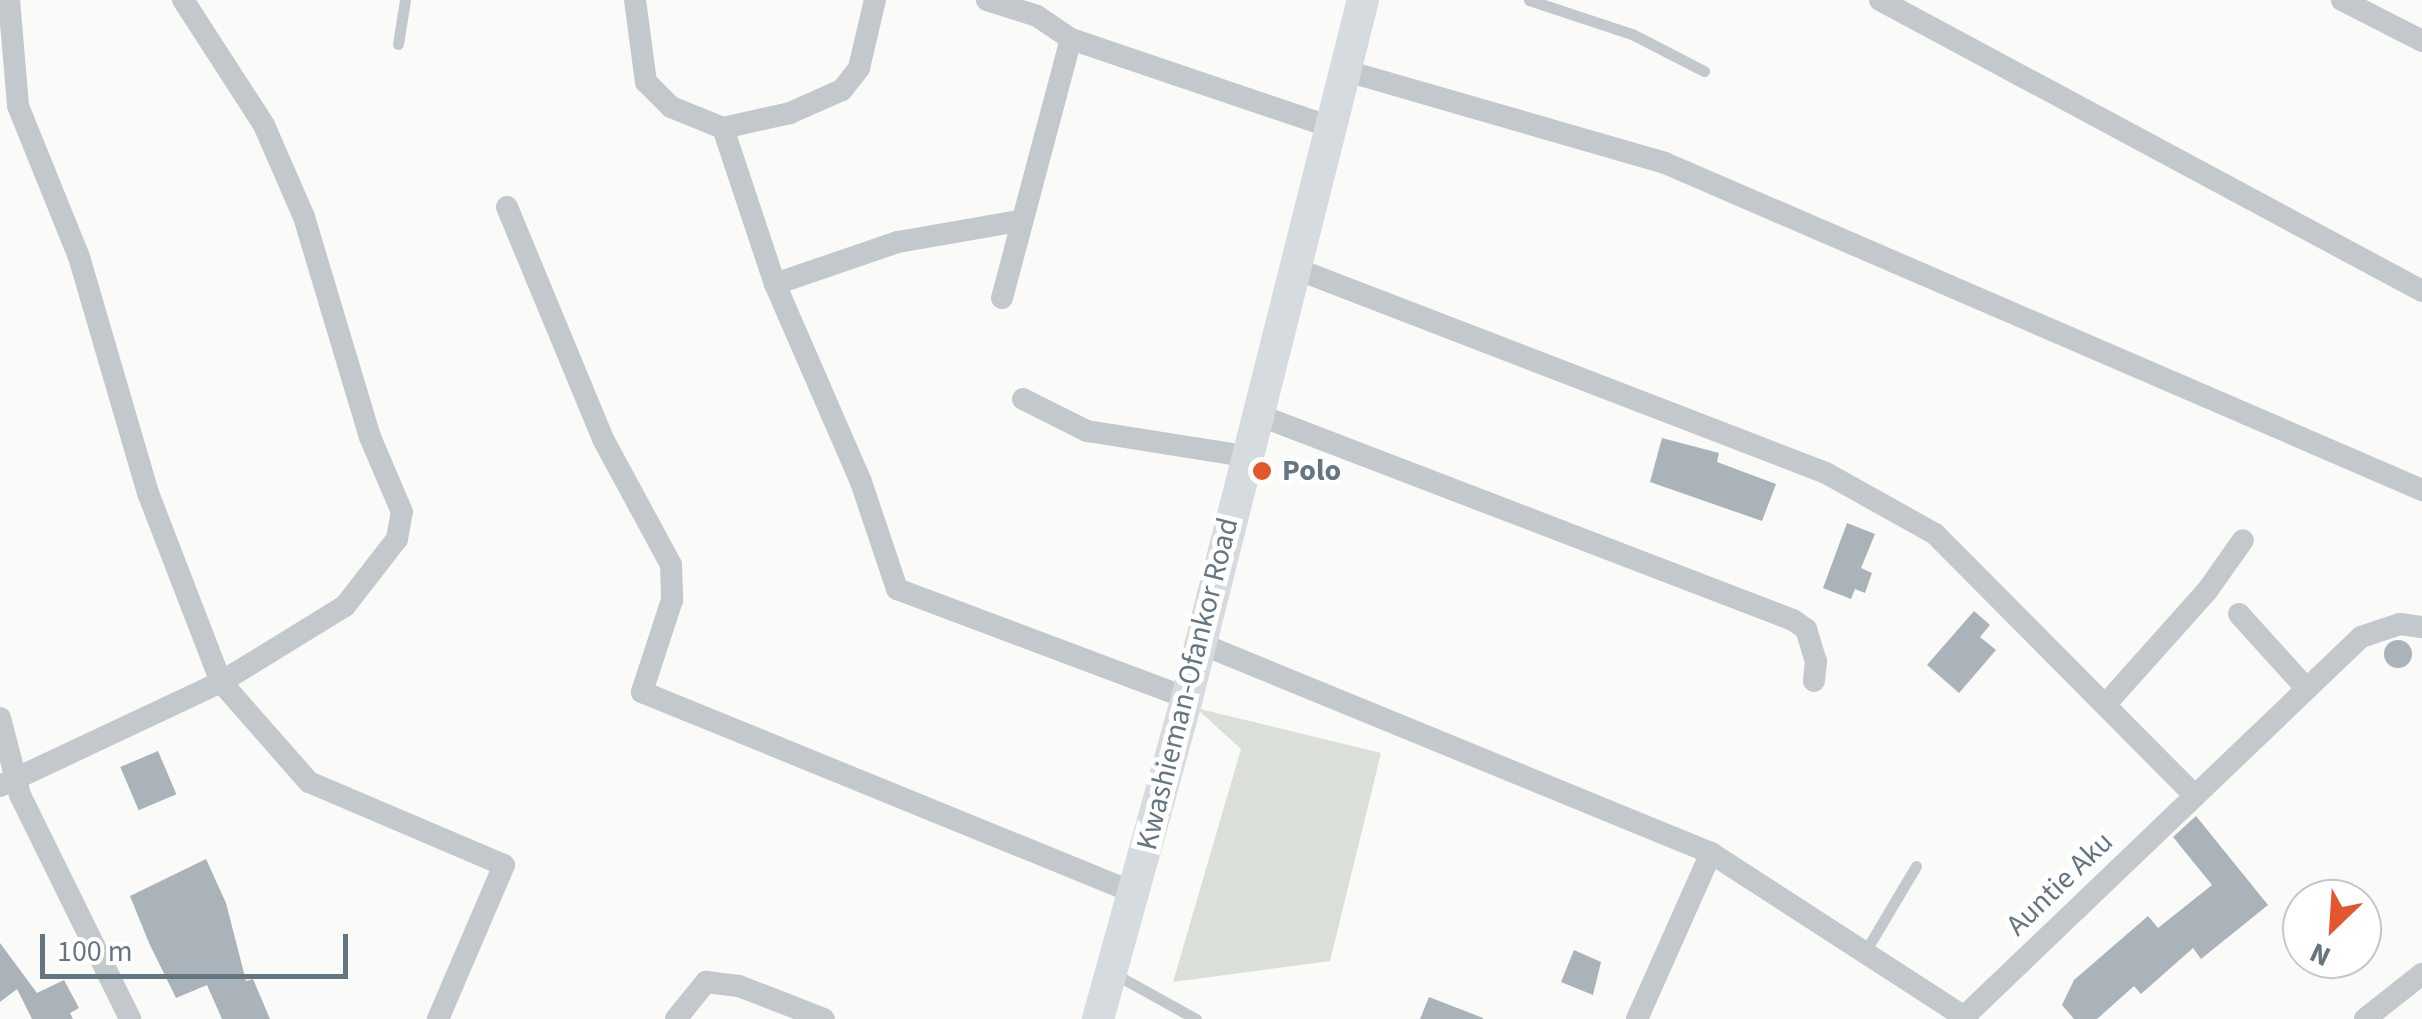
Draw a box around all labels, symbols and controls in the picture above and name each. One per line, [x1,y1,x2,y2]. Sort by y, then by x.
place label: Polo [1282,453,1341,489]
marker: Polo [1251,460,1273,482]
street label: Kwashieman-Ofankor Road [1129,514,1247,854]
street label: Auntie Aku [1999,824,2121,944]
north arrow [2282,879,2382,979]
scale bar [45,914,352,976]
text: 100 m [57,930,133,973]
text: N [2303,932,2337,976]

